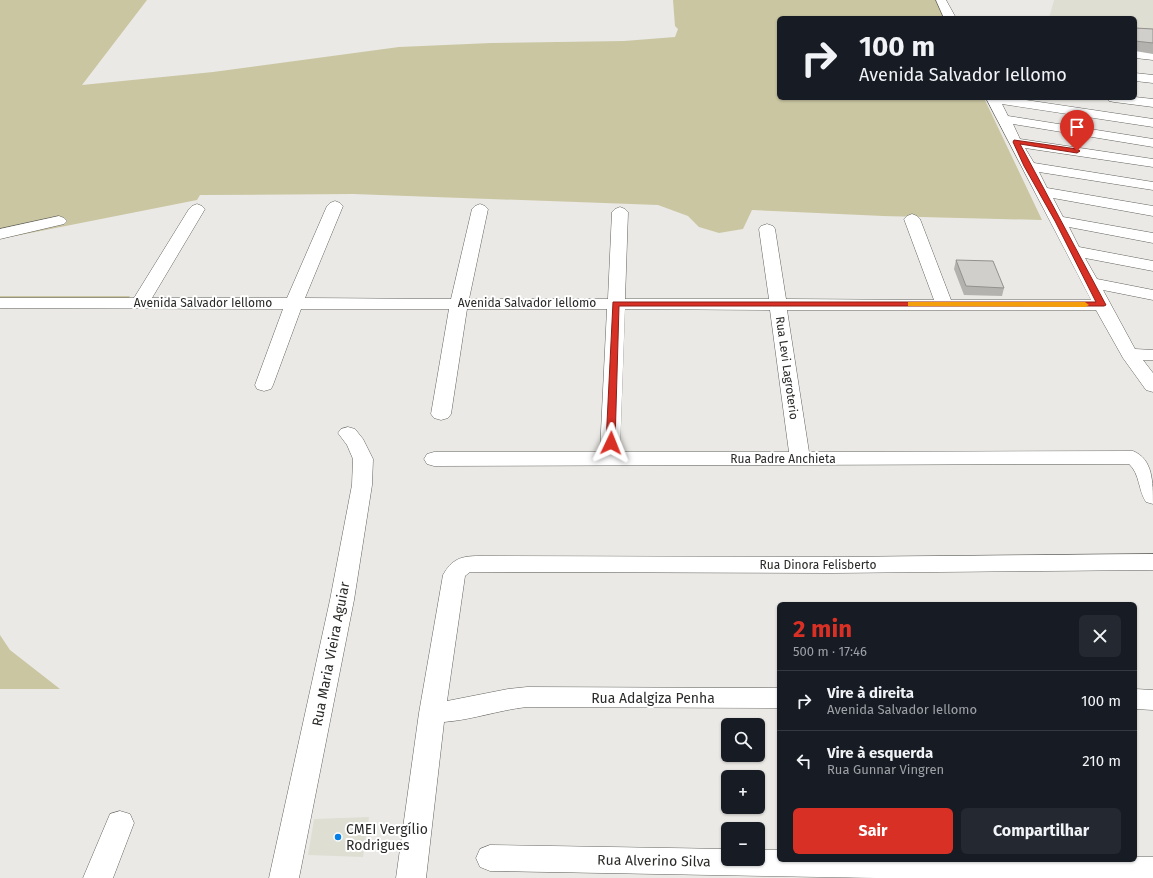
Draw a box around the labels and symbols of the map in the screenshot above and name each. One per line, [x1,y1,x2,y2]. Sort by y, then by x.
pin [1060,110,1094,151]
street label: Avenida Salvador Iellomo [134,296,272,310]
street label: Avenida Salvador Iellomo [458,296,596,310]
street label: Rua Levi Lagroterio [773,315,801,421]
position arrow [590,422,632,464]
street label: Rua Padre Anchieta [730,452,836,466]
street label: Rua Dinora Felisberto [759,558,877,572]
street label: Rua Maria Vieira Aguiar [309,580,353,728]
street label: Rua Adalgiza Penha [591,690,715,707]
place label: CMEI Vergílio Rodrigues [346,821,428,854]
marker: CMEI Vergílio Rodrigues [333,832,343,842]
street label: Rua Alverino Silva [597,852,711,870]

